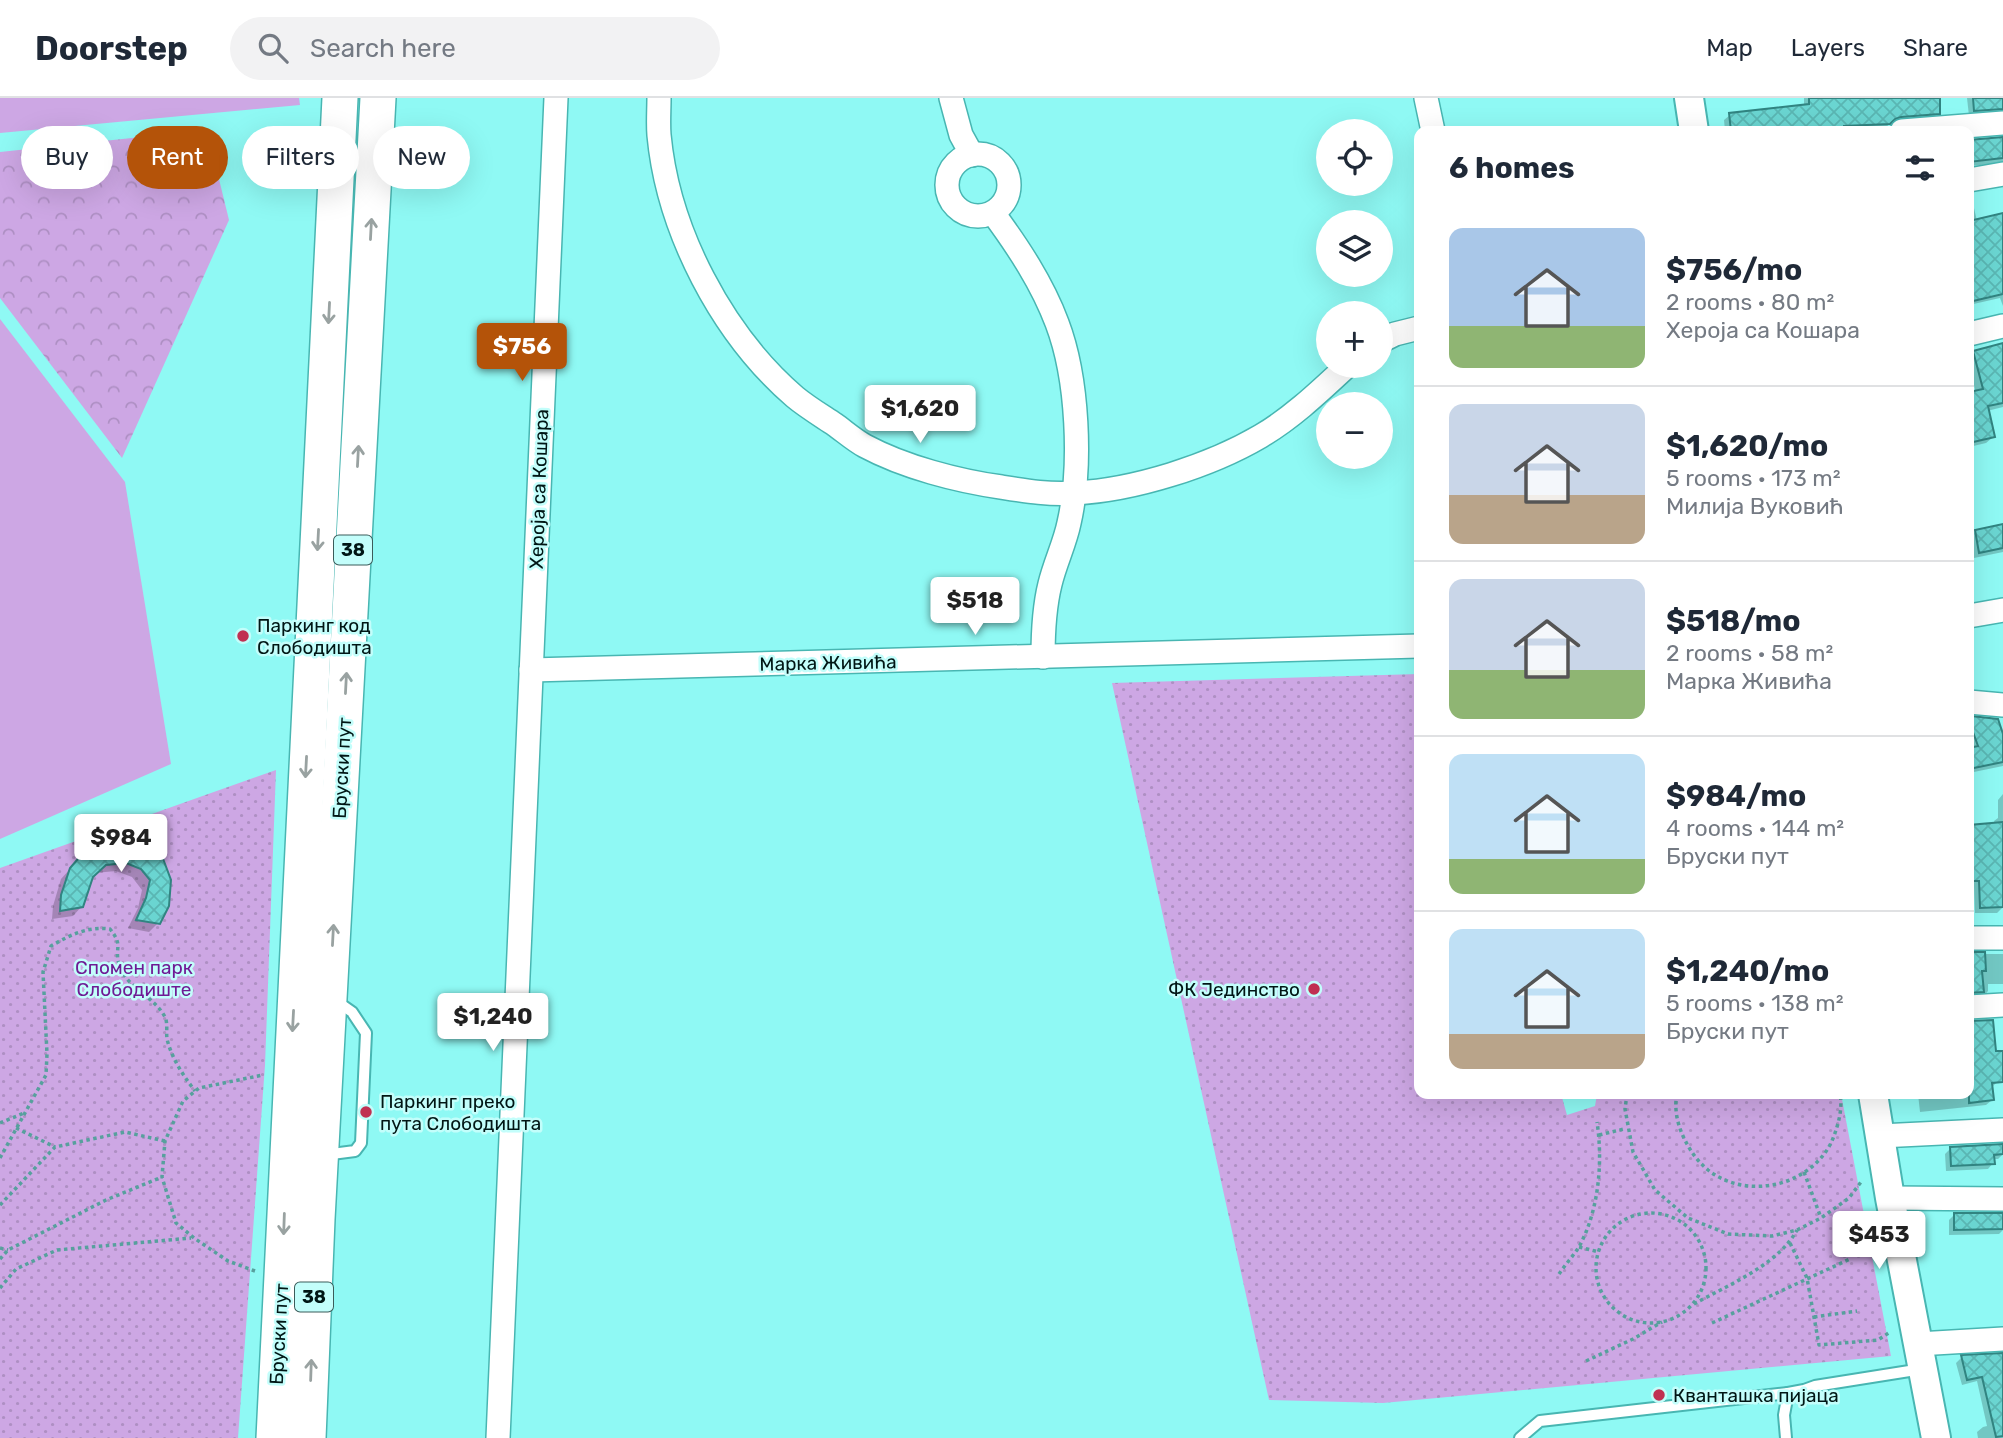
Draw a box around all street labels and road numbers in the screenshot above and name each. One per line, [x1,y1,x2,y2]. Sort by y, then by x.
street label: Хероја са Кошара [525,409,553,569]
road number: 38 [334,536,372,564]
street label: Марка Живића [759,650,897,676]
street label: Бруски пут [328,716,356,819]
street label: Бруски пут [265,1282,293,1385]
road number: 38 [295,1282,333,1312]

